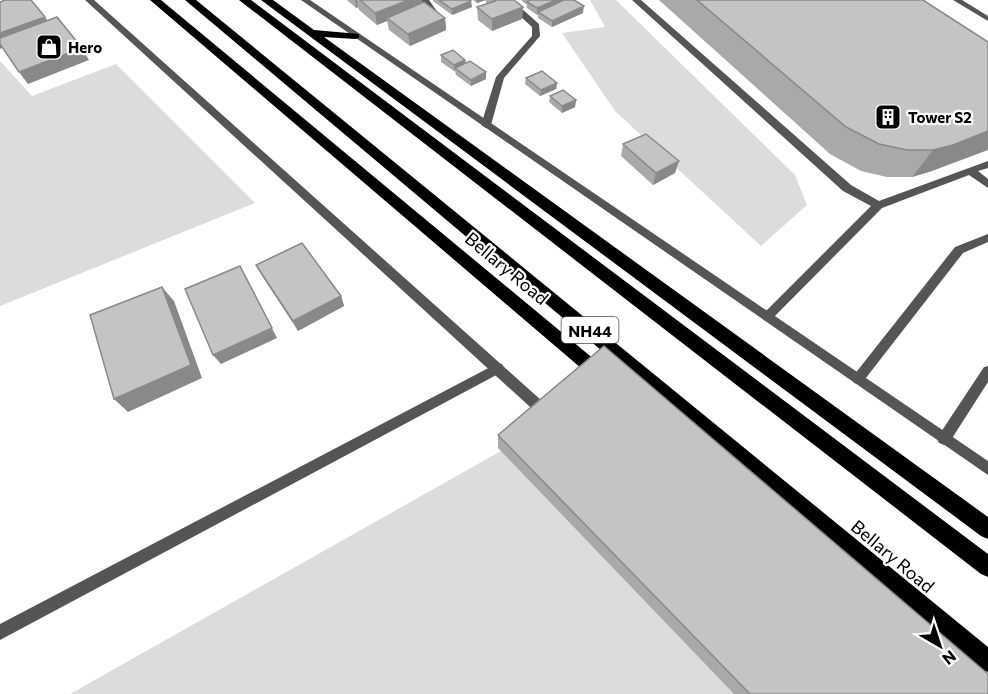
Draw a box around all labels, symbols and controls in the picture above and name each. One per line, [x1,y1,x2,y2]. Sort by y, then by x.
shop icon: Hero [34,32,64,62]
place label: Hero [68,38,102,56]
building icon: Tower S2 [873,102,903,132]
place label: Tower S2 [908,108,972,126]
street label: Bellary Road [461,227,553,309]
road number: NH44 [562,317,618,343]
street label: Bellary Road [847,515,939,597]
north arrow [910,616,970,676]
text: N [939,647,960,669]

